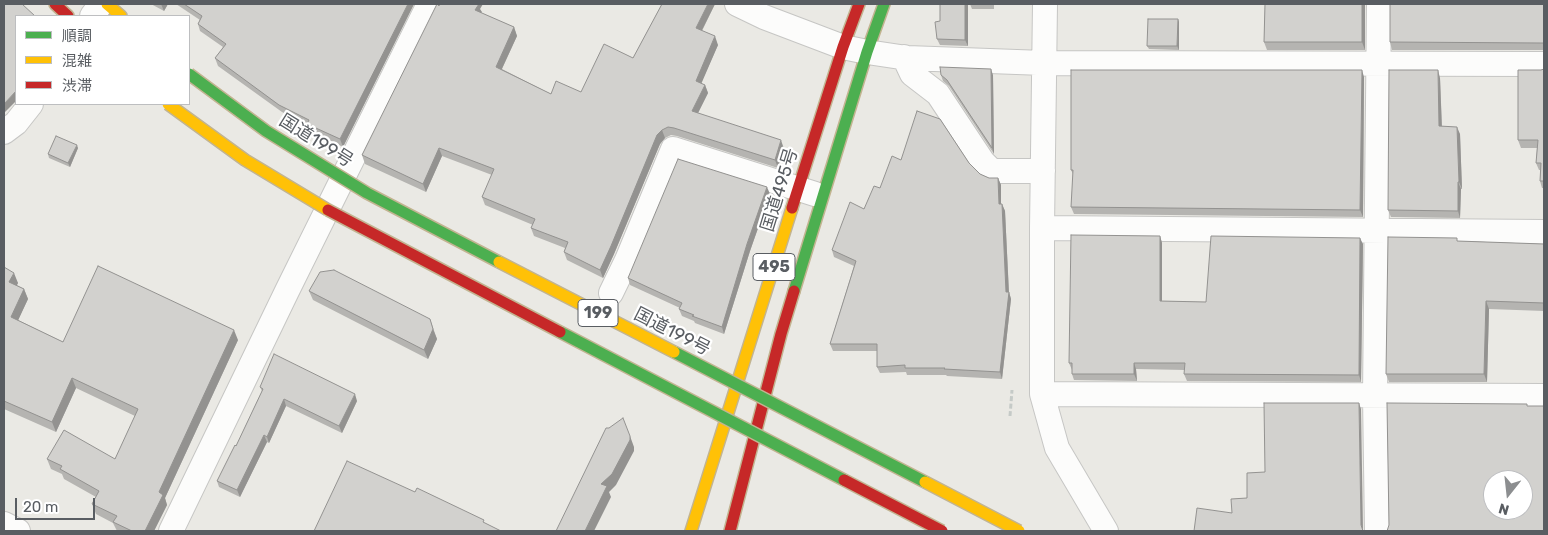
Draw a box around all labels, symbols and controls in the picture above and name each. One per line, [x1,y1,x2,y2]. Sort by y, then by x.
legend [15,15,190,105]
text: 順調 [62,27,92,45]
text: 混雑 [62,52,92,70]
text: 渋滞 [62,77,92,95]
street label: 国道199号 [275,110,357,172]
street label: 国道495号 [757,146,803,234]
road number: 495 [753,253,795,280]
road number: 199 [578,300,618,326]
street label: 国道199号 [630,304,714,360]
north arrow [1483,470,1533,520]
scale bar [18,488,98,520]
text: 20 m [23,498,58,516]
text: N [1497,499,1511,519]

